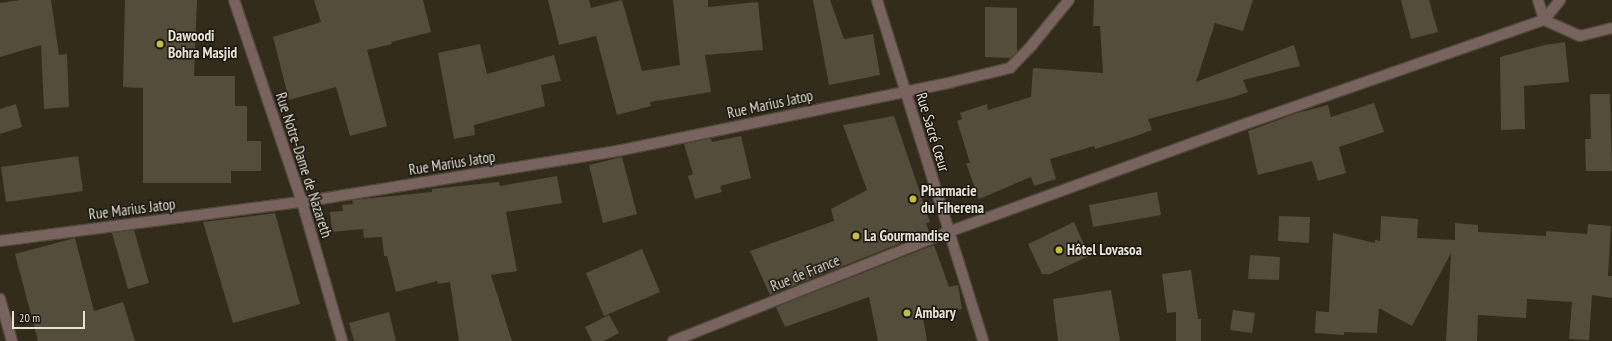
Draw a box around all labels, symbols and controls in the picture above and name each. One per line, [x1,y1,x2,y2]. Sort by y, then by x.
place label: Dawoodi Bohra Masjid [168,26,237,61]
marker: Dawoodi Bohra Masjid [155,39,165,49]
street label: Rue Marius Jatop [725,86,815,122]
street label: Rue Notre-Dame de Nazareth [272,90,336,240]
street label: Rue Sacré Cœur [912,90,954,174]
street label: Rue Marius Jatop [407,147,497,179]
place label: Pharmacie du Fiherena [921,181,984,216]
marker: Pharmacie du Fiherena [908,194,918,204]
street label: Rue Marius Jatop [88,195,176,223]
place label: La Gourmandise [864,227,950,245]
marker: La Gourmandise [851,231,861,241]
place label: Hôtel Lovasoa [1067,241,1142,259]
marker: Hôtel Lovasoa [1054,245,1064,255]
street label: Rue de France [768,251,842,295]
scale bar [14,303,87,329]
place label: Ambary [915,304,956,322]
marker: Ambary [902,308,912,318]
text: 20 m [19,310,40,325]

